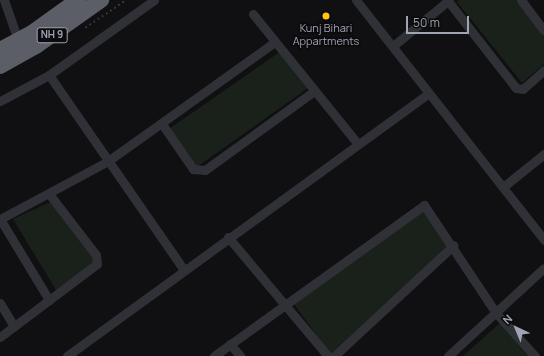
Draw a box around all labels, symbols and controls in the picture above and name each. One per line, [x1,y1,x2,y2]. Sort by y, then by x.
scale bar [408,8,471,34]
marker: Kunj Bihari Appartments [321,11,331,21]
text: 50 m [413,14,440,31]
place label: Kunj Bihari Appartments [293,22,359,48]
road number: NH 9 [36,27,68,43]
north arrow [496,308,536,348]
text: N [499,311,515,327]

